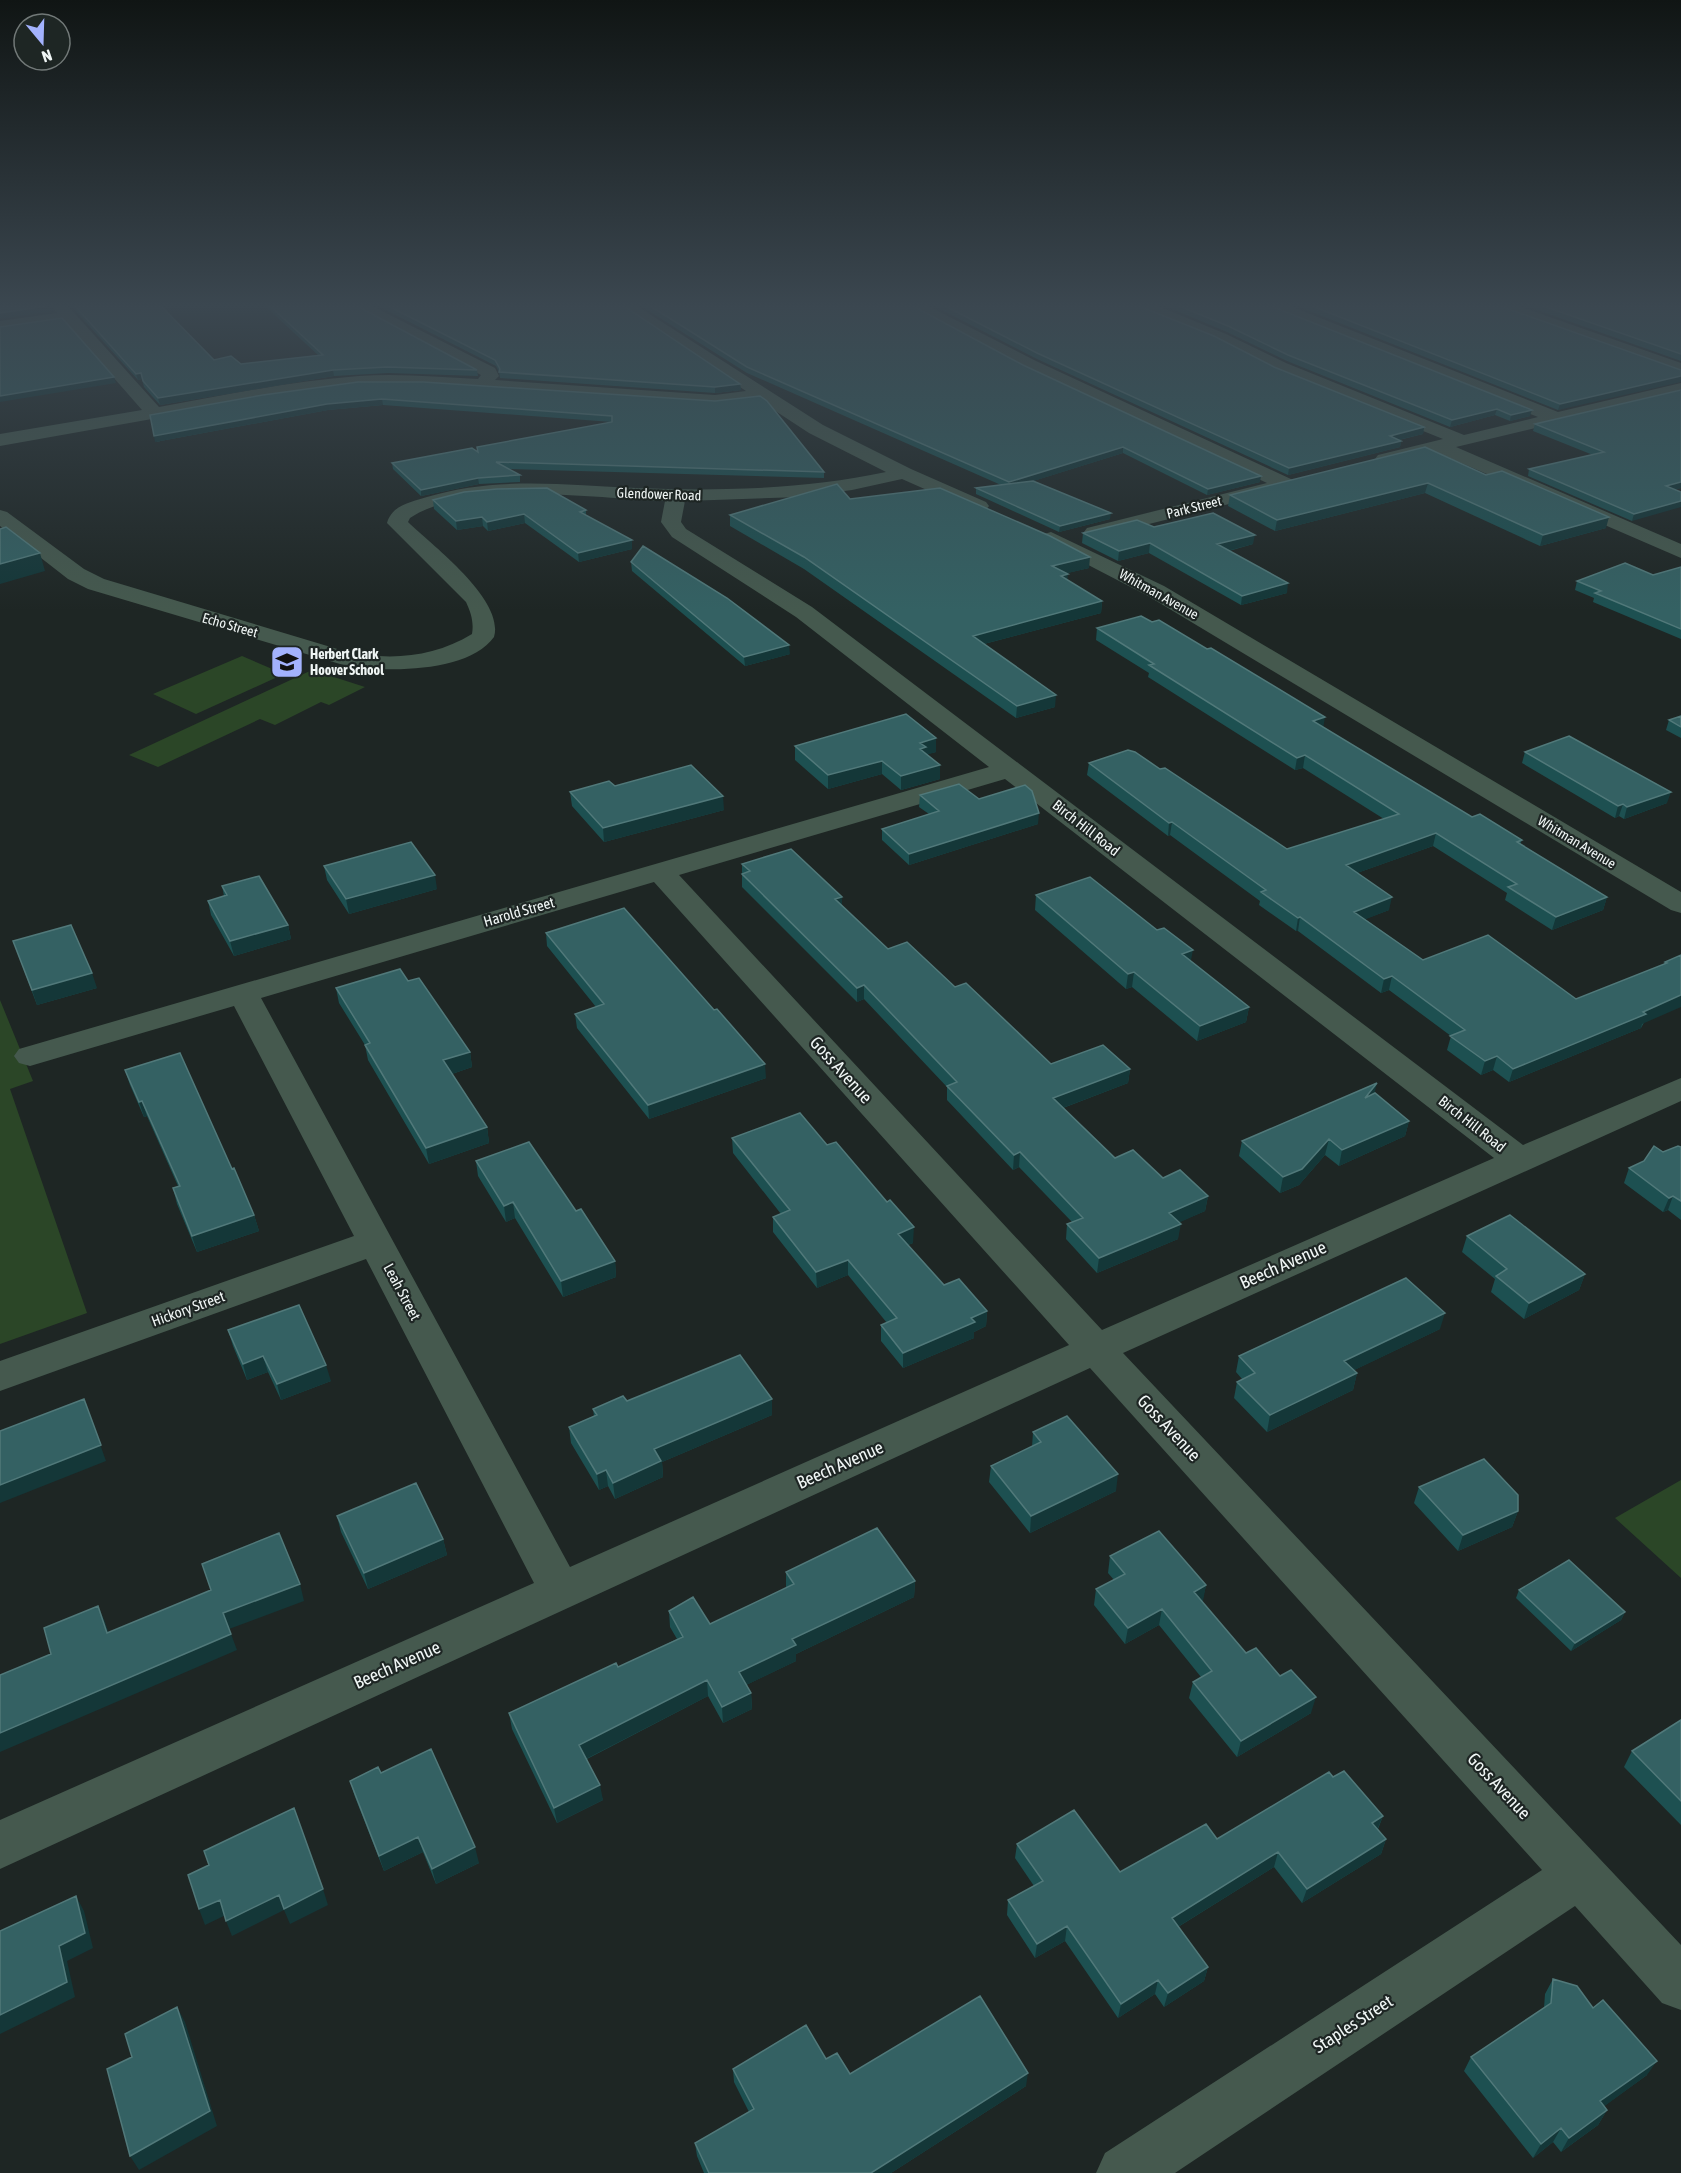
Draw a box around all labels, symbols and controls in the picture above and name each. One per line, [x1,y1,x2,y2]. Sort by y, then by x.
north arrow [12,12,72,72]
text: N [39,46,54,66]
street label: Glendower Road [616,485,702,503]
street label: Park Street [1165,492,1223,522]
street label: Whitman Avenue [1117,566,1201,622]
street label: Echo Street [200,609,260,641]
school or university icon: Herbert Clark Hoover School [269,644,305,680]
place label: Herbert Clark Hoover School [310,646,384,678]
street label: Birch Hill Road [1049,796,1123,859]
street label: Whitman Avenue [1535,812,1619,872]
street label: Harold Street [481,893,556,930]
street label: Goss Avenue [806,1032,877,1108]
street label: Birch Hill Road [1435,1092,1509,1155]
street label: Beech Avenue [1236,1236,1329,1293]
street label: Leah Street [380,1260,424,1323]
street label: Hickory Street [149,1287,227,1330]
street label: Goss Avenue [1133,1390,1205,1465]
street label: Beech Avenue [793,1436,886,1493]
street label: Beech Avenue [350,1636,443,1693]
street label: Goss Avenue [1463,1748,1535,1823]
street label: Staples Street [1309,1990,1396,2057]

